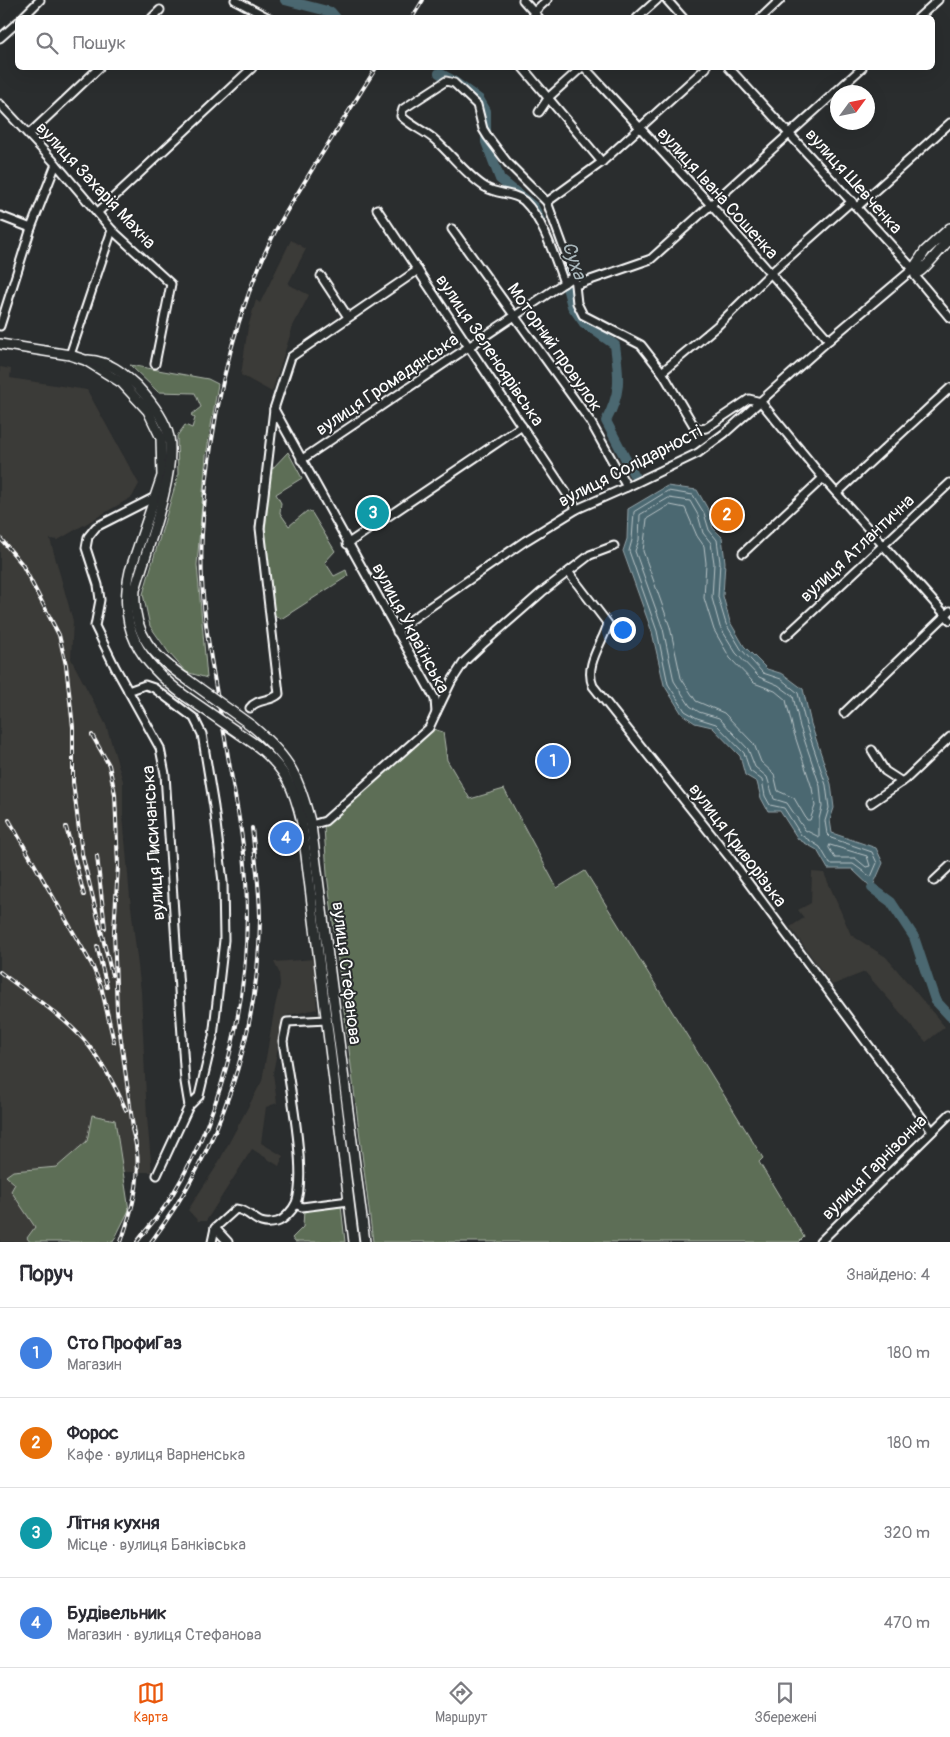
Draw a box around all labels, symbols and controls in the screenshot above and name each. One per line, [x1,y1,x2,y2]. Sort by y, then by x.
search box [15,15,935,70]
icon: search [33,29,61,57]
text: Пошук [73,31,126,55]
north arrow [830,85,875,130]
street label: вулиця Захарія Махна [31,117,161,254]
street label: вулиця Івана Сошенка [652,122,783,264]
street label: вулиця Шевченка [800,124,907,239]
water label: Суха [556,238,592,283]
street label: вулиця Зеленоярівська [430,270,549,431]
street label: Моторний провулок [502,279,607,416]
street label: вулиця Громадянська [311,328,463,441]
street label: вулиця Солідарності [554,420,706,513]
street label: вулиця Атлантична [795,489,920,607]
pin: 3 [357,494,389,532]
pin: 2 [711,496,743,534]
street label: вулиця Українська [366,559,455,698]
your location [610,617,636,643]
pin: 1 [537,742,569,780]
street label: вулиця Лисичанська [137,765,170,921]
street label: вулиця Криворізька [683,779,792,912]
pin: 4 [270,819,302,857]
street label: вулиця Стефанова [326,900,367,1046]
street label: вулиця Гарнізонна [817,1110,932,1225]
text: Поруч [20,1261,73,1288]
text: Знайдено: 4 [846,1265,930,1285]
text: Сто ПрофиГаз [67,1331,182,1355]
text: 1 [33,1343,39,1363]
text: 180 m [887,1343,930,1363]
text: Магазин [67,1355,122,1375]
text: Форос [67,1421,119,1445]
text: 2 [32,1433,40,1453]
text: 180 m [887,1433,930,1453]
text: Кафе · вулиця Варненська [67,1445,245,1465]
text: Літня кухня [67,1511,160,1535]
text: 3 [32,1523,40,1543]
text: 320 m [884,1523,930,1543]
text: Місце · вулиця Банківська [67,1535,246,1555]
text: Будівельник [67,1601,166,1625]
text: 4 [31,1613,41,1633]
text: 470 m [884,1613,930,1633]
text: Магазин · вулиця Стефанова [67,1625,261,1645]
tab: Карта [133,1679,168,1726]
tab: Маршрут [435,1679,488,1726]
tab: Збережені [754,1679,817,1726]

